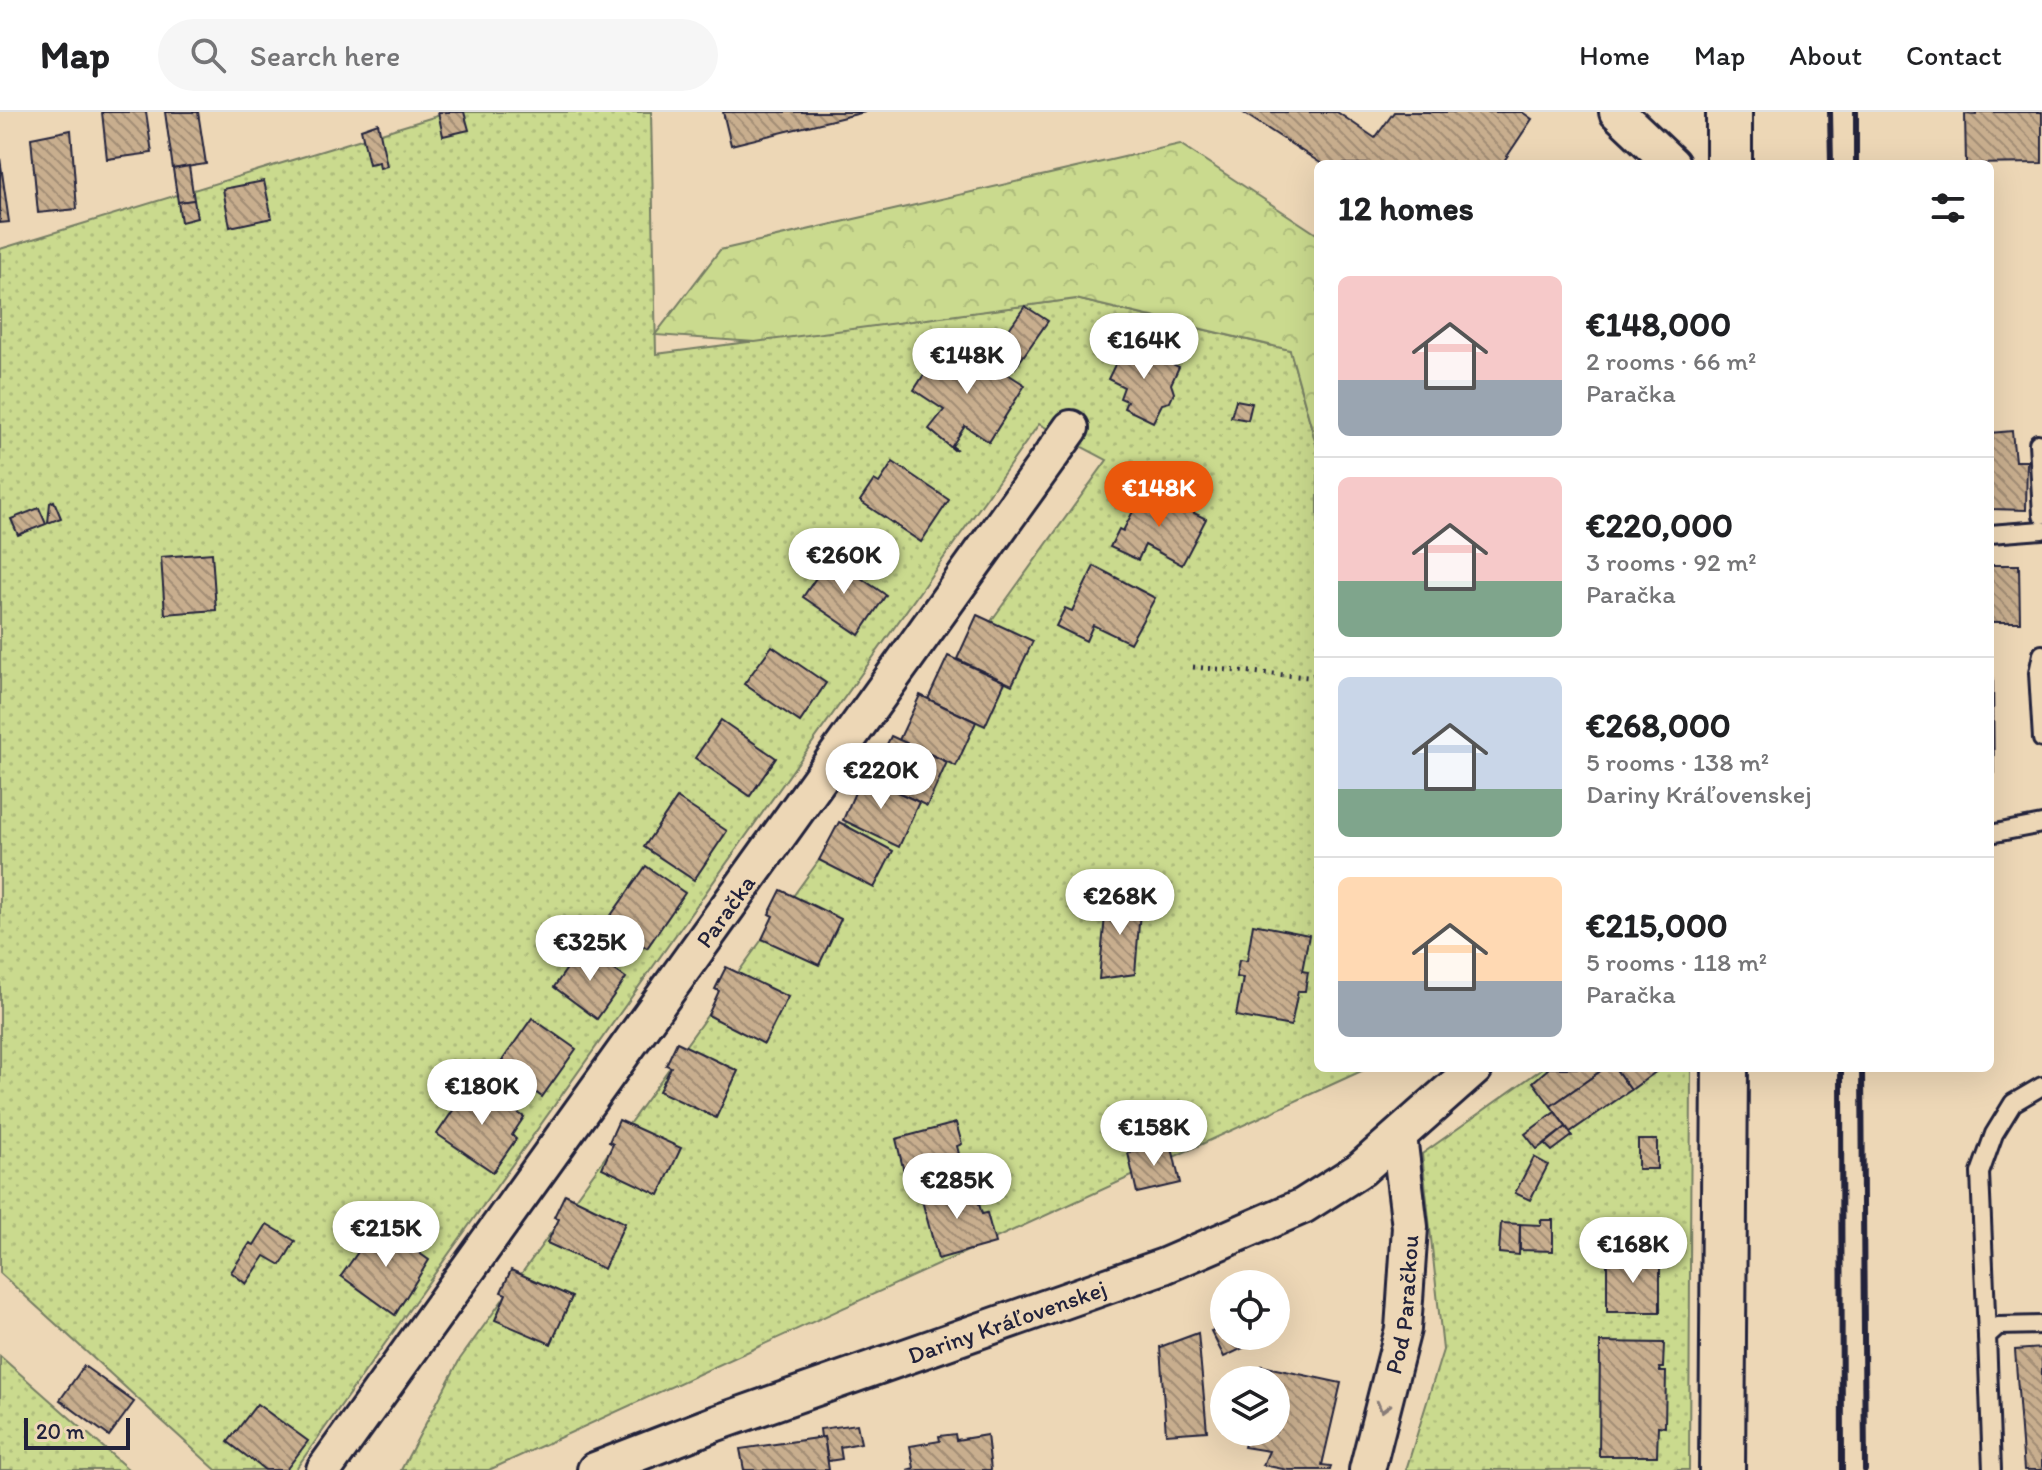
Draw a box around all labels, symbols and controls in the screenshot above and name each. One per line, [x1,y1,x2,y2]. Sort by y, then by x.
search box [158,19,718,91]
text: Map [40,32,110,78]
icon: search [186,33,230,77]
text: Search here [250,37,400,74]
text: Home [1579,38,1650,72]
text: Map [1694,38,1745,72]
text: About [1789,38,1862,72]
text: Contact [1906,38,2002,72]
icon: filters [1926,186,1970,230]
text: 12 homes [1338,188,1474,229]
text: €148,000 [1586,304,1731,345]
icon: home [1402,308,1498,404]
pin: €164K [1088,313,1200,381]
text: €164K [1108,323,1180,355]
pin: €148K [911,328,1023,396]
text: €148K [930,338,1004,370]
text: 2 rooms · 66 m² [1586,345,1756,377]
text: Paračka [1586,377,1676,409]
pin: €148K [1103,461,1215,529]
text: €148K [1122,471,1196,503]
text: €220,000 [1586,505,1733,546]
icon: home [1402,509,1498,605]
pin: €260K [788,528,900,596]
text: €260K [807,538,881,570]
text: 3 rooms · 92 m² [1586,546,1757,578]
text: Paračka [1586,578,1676,610]
text: €268,000 [1586,705,1731,746]
icon: home [1402,709,1498,805]
pin: €220K [825,743,937,811]
text: 5 rooms · 138 m² [1586,746,1769,778]
text: €220K [844,753,918,785]
text: Dariny Kráľovenskej [1586,778,1812,810]
street label: Paračka [689,868,761,953]
pin: €268K [1064,869,1176,937]
text: €268K [1083,879,1157,911]
text: €215,000 [1586,905,1728,946]
icon: home [1402,909,1498,1005]
pin: €325K [534,915,646,983]
text: €325K [554,925,626,957]
text: 5 rooms · 118 m² [1586,946,1767,978]
text: Paračka [1586,978,1676,1010]
pin: €180K [426,1059,538,1127]
text: €180K [445,1069,519,1101]
pin: €158K [1098,1100,1210,1168]
text: €158K [1118,1110,1190,1142]
pin: €285K [901,1153,1013,1221]
text: €285K [920,1163,994,1195]
pin: €215K [330,1201,442,1269]
text: €215K [351,1211,421,1243]
pin: €168K [1577,1217,1689,1285]
text: €168K [1597,1227,1669,1259]
street label: Pod Paračkou [1378,1234,1424,1377]
map controls [1210,1270,1290,1446]
button: locate [1210,1270,1290,1350]
street label: Dariny Kráľovenskej [904,1273,1110,1369]
button: layers [1210,1366,1290,1446]
one-way arrow [1376,1399,1393,1413]
scale bar [24,1414,130,1450]
text: 20 m [36,1418,85,1445]

